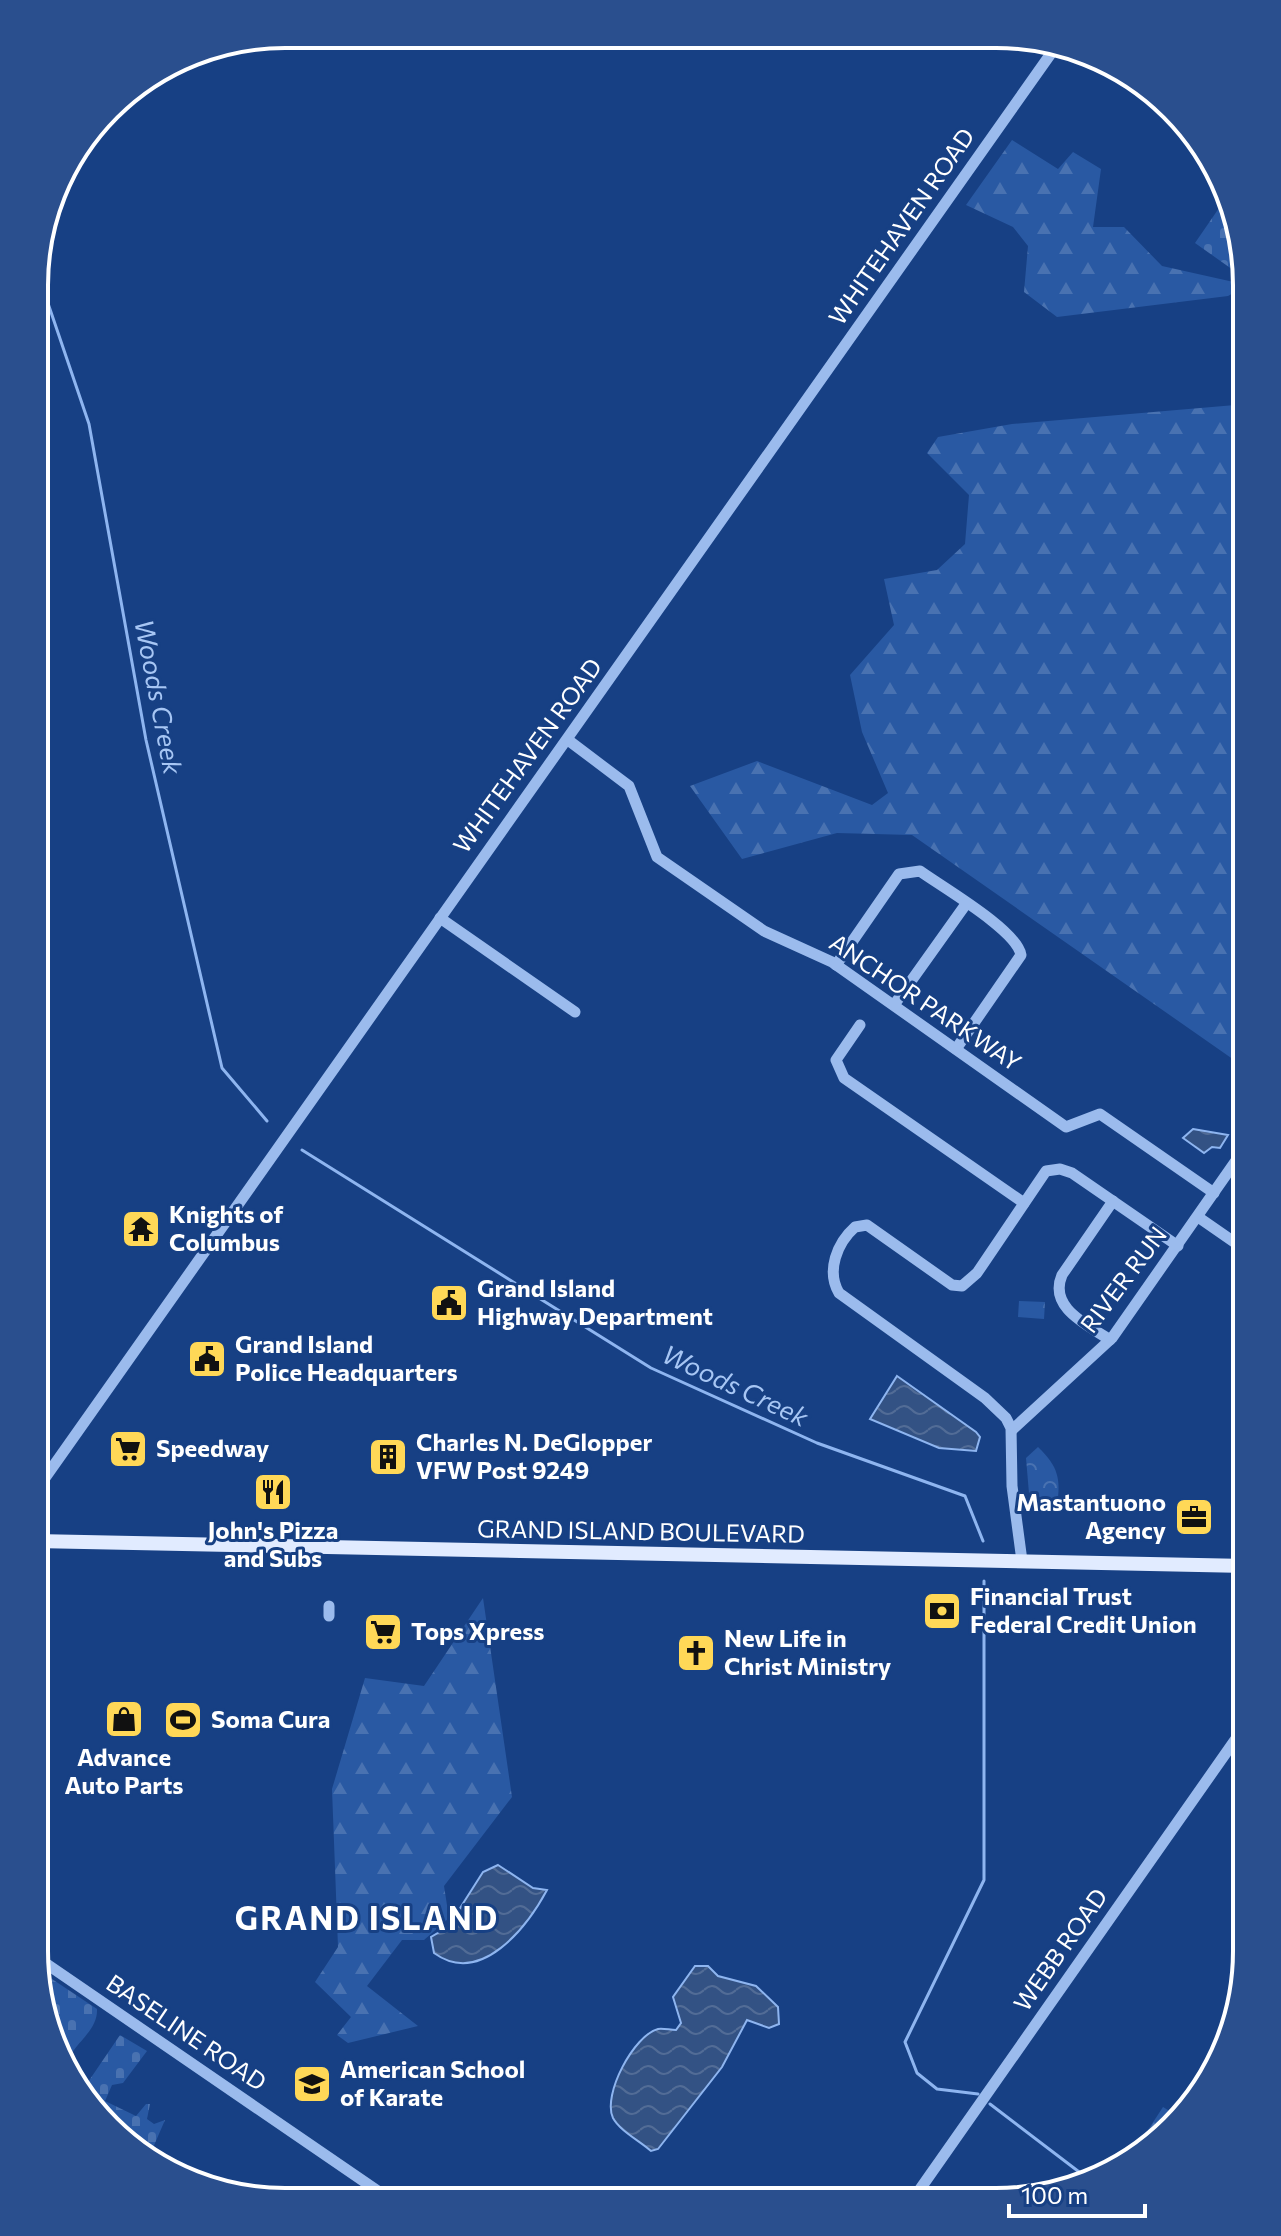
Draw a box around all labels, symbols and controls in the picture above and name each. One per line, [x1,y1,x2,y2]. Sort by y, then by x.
street label: WHITEHAVEN ROAD [822,122,980,330]
water label: Woods Creek [129,617,190,778]
street label: WHITEHAVEN ROAD [446,652,607,858]
street label: ANCHOR PARKWAY [825,927,1027,1077]
place label: Knights of Columbus [169,1199,284,1256]
temple icon: Knights of Columbus [120,1208,162,1250]
street label: RIVER RUN [1073,1220,1172,1338]
place label: Grand Island Highway Department [477,1273,713,1330]
public building icon: Grand Island Highway Department [428,1282,470,1324]
place label: Grand Island Police Headquarters [235,1329,458,1386]
water label: Woods Creek [658,1337,814,1432]
public building icon: Grand Island Police Headquarters [186,1338,228,1380]
place label: Charles N. DeGlopper VFW Post 9249 [416,1427,652,1484]
supermarket icon: Speedway [107,1428,149,1470]
place label: Speedway [156,1433,269,1462]
building icon: Charles N. DeGlopper VFW Post 9249 [367,1436,409,1478]
restaurant icon: John's Pizza and Subs [252,1471,294,1513]
place label: Mastantuono Agency [1016,1487,1166,1544]
office icon: Mastantuono Agency [1173,1496,1215,1538]
street label: GRAND ISLAND BOULEVARD [477,1513,805,1548]
place label: John's Pizza and Subs [208,1515,338,1572]
place label: Financial Trust Federal Credit Union [970,1581,1197,1638]
bank icon: Financial Trust Federal Credit Union [921,1590,963,1632]
supermarket icon: Tops Xpress [362,1611,404,1653]
place label: Tops Xpress [411,1616,545,1645]
place label: New Life in Christ Ministry [724,1623,891,1680]
church icon: New Life in Christ Ministry [675,1632,717,1674]
shop icon: Advance Auto Parts [103,1698,145,1740]
sports icon: Soma Cura [162,1699,204,1741]
place label: Soma Cura [211,1704,330,1733]
place label: Advance Auto Parts [64,1742,184,1799]
street label: WEBB ROAD [1007,1882,1113,2016]
district label: GRAND ISLAND [235,1897,499,1937]
street label: BASELINE ROAD [101,1968,272,2096]
place label: American School of Karate [340,2054,525,2111]
school or university icon: American School of Karate [291,2063,333,2105]
scale bar [1009,2168,1145,2218]
text: 100 m [1021,2180,1088,2209]

